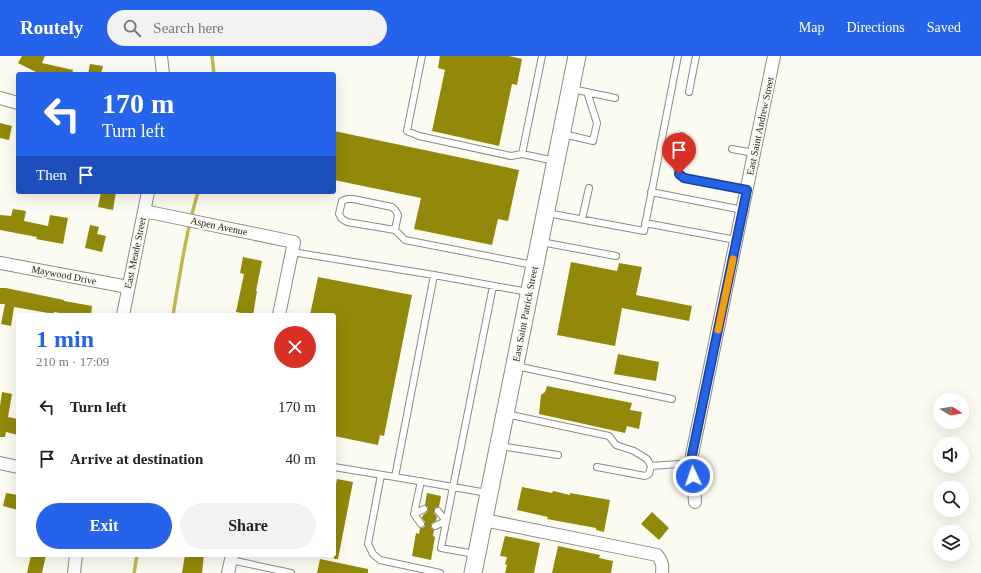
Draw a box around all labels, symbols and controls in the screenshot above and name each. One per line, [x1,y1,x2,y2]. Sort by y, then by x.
search box [107,10,387,46]
text: Routely [20,17,83,38]
icon: search [121,17,143,39]
text: Search here [153,20,224,36]
text: Map [799,20,824,35]
text: Directions [846,20,905,35]
text: Saved [927,20,961,35]
street label: East Saint Andrew Street [744,76,776,176]
icon: left [36,88,88,140]
text: 170 m [102,88,174,119]
text: Turn left [102,121,165,141]
pin [662,133,696,174]
icon: arrive [668,139,690,161]
icon: arrive [75,164,97,186]
text: Then [36,167,67,183]
street label: Aspen Avenue [190,215,249,238]
street label: East Meade Street [122,216,148,290]
street label: Maywood Drive [31,263,98,287]
street label: East Saint Patrick Street [510,265,540,363]
text: 1 min [36,326,94,352]
button: close [274,326,316,368]
text: 210 m · 17:09 [36,354,109,369]
north arrow [933,393,969,429]
map controls [933,393,969,561]
icon: left [36,396,58,418]
text: Turn left [70,399,127,415]
text: 170 m [278,399,316,415]
button: sound [933,437,969,473]
icon: arrive [36,448,58,470]
text: Arrive at destination [70,451,203,467]
text: 40 m [286,451,316,467]
position arrow [672,455,714,497]
button: search [933,481,969,517]
button: Exit [36,503,172,549]
button: Share [180,503,316,549]
button: layers [933,525,969,561]

